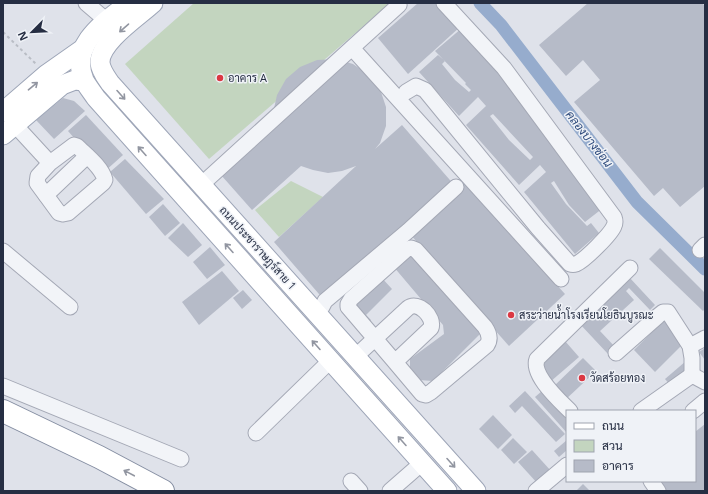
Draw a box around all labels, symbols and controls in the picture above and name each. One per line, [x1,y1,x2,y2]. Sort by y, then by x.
north arrow [12,12,52,52]
one-way arrow [118,24,129,33]
text: N [14,29,31,43]
place label: อาคาร A [228,70,267,85]
marker: อาคาร A [215,73,225,83]
one-way arrow [28,82,38,91]
one-way arrow [116,90,126,100]
water label: คลองบางซ่อน [562,107,617,171]
one-way arrow [138,145,147,156]
street label: ถนนประชาราษฎร์สาย 1 [216,202,300,294]
one-way arrow [224,243,233,253]
place label: สระว่ายนํ้าโรงเรียนโยธินบูรณะ [519,304,654,323]
marker: สระว่ายนํ้าโรงเรียนโยธินบูรณะ [506,310,516,320]
one-way arrow [311,339,320,350]
place label: วัดสร้อยทอง [590,370,645,385]
marker: วัดสร้อยทอง [577,373,587,383]
legend [566,410,696,482]
text: ถนน [602,417,625,434]
one-way arrow [398,436,407,446]
text: สวน [602,437,623,454]
one-way arrow [446,457,455,468]
text: อาคาร [602,457,634,474]
one-way arrow [123,469,135,476]

